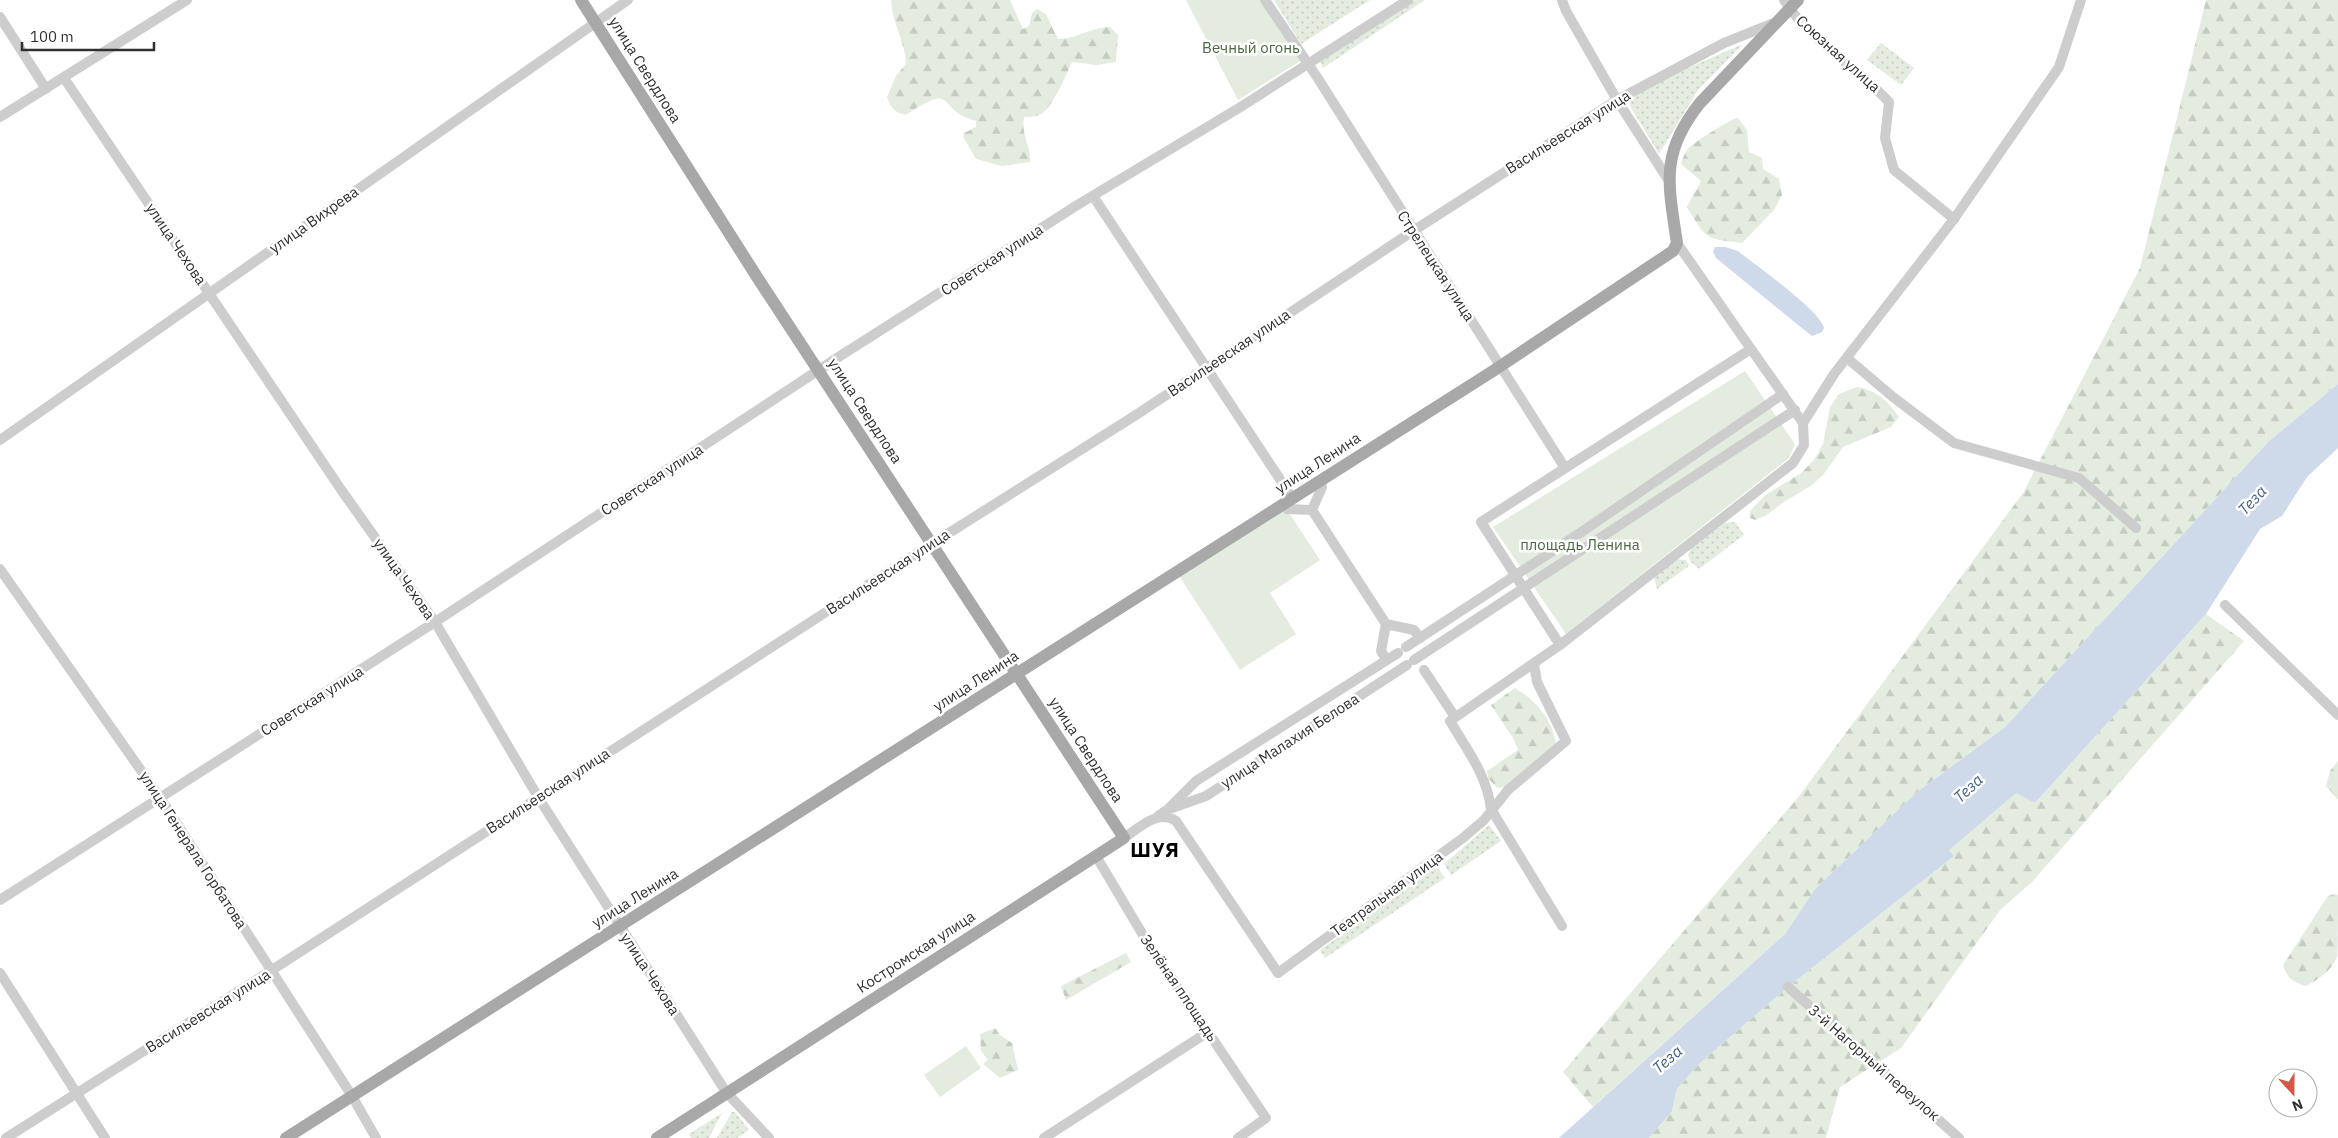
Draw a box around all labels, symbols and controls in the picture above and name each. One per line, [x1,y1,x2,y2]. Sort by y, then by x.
street label: Союзная улица [1792,11,1884,96]
street label: улица Свердлова [605,13,686,126]
scale bar [22,20,155,52]
text: 100 m [30,27,74,46]
park label: Вечный огонь [1202,38,1300,57]
street label: Васильевская улица [1502,85,1634,178]
street label: улица Вихрева [265,182,362,257]
street label: улица Чехова [142,199,211,288]
street label: Стрелецкая улица [1394,207,1479,325]
street label: Советская улица [937,220,1046,300]
street label: Васильевская улица [1164,304,1294,401]
street label: улица Свердлова [824,354,907,467]
street label: улица Ленина [1271,428,1364,497]
street label: Советская улица [597,440,706,520]
water label: Теза [2233,481,2271,519]
street label: Васильевская улица [822,524,953,619]
street label: улица Чехова [369,534,439,623]
park label: площадь Ленина [1520,535,1640,554]
street label: улица Ленина [929,646,1022,715]
street label: Советская улица [257,661,367,740]
street label: улица Малахия Белова [1217,689,1362,792]
street label: улица Свердлова [1045,693,1128,806]
street label: Васильевская улица [482,743,613,838]
street label: улица Генерала Горбатова [135,767,252,932]
water label: Теза [1949,769,1987,807]
district label: ШУЯ [1130,836,1180,863]
street label: Театральная улица [1327,847,1446,941]
street label: улица Ленина [588,864,681,932]
street label: Костромская улица [853,906,978,997]
street label: улица Чехова [617,929,684,1019]
street label: Зелёная площадь [1137,931,1222,1045]
street label: Васильевская улица [142,964,274,1057]
street label: 3-й Нагорный переулок [1805,1001,1944,1125]
water label: Теза [1648,1041,1686,1077]
north arrow [2268,1068,2318,1118]
text: N [2290,1095,2306,1115]

